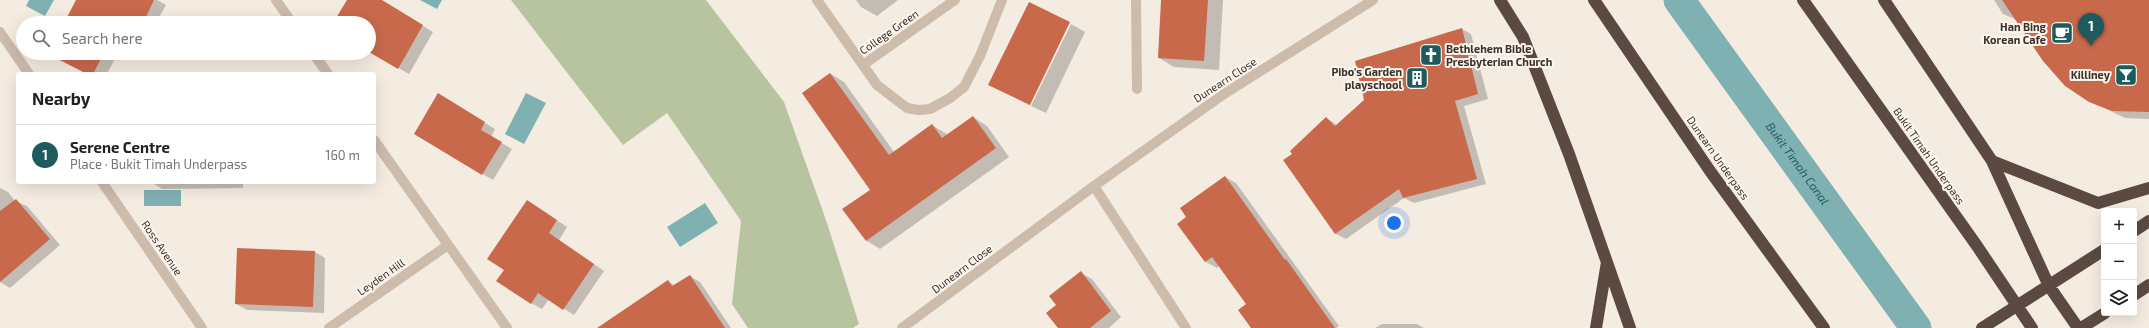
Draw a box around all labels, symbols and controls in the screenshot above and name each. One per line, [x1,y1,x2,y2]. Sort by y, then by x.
street label: College Green [857,7,921,57]
pin: 1 [2078,13,2104,46]
search box [16,16,376,60]
place label: Han Bing Korean Cafe [1983,20,2047,46]
cafe icon: Han Bing Korean Cafe [2049,20,2075,46]
icon: search [30,27,52,49]
text: Search here [62,29,143,47]
church icon: Bethlehem Bible Presbyterian Church [1418,42,1444,68]
place label: Bethlehem Bible Presbyterian Church [1446,42,1552,69]
street label: Dunearn Close [1191,54,1259,105]
bar icon: Killiney [2113,62,2139,88]
place label: Pibo's Garden playschool [1331,65,1402,92]
building icon: Pibo's Garden playschool [1404,65,1430,91]
place label: Killiney [2071,68,2111,82]
text: Nearby [32,88,90,108]
street label: Bukit Timah Underpass [1891,105,1968,207]
street label: Dunearn Underpass [1685,113,1752,202]
water label: Bukit Timah Canal [1764,119,1833,207]
text: Serene Centre [70,138,170,156]
text: 1 [42,147,48,163]
text: 160 m [325,147,360,163]
text: Place · Bukit Timah Underpass [70,156,247,172]
map controls [2101,208,2137,316]
button: + [2101,208,2137,244]
your location [1384,213,1404,233]
street label: Ross Avenue [139,218,186,278]
street label: Dunearn Close [929,242,995,296]
button: − [2101,244,2137,280]
street label: Leyden Hill [354,255,408,298]
button: layers [2101,280,2137,316]

